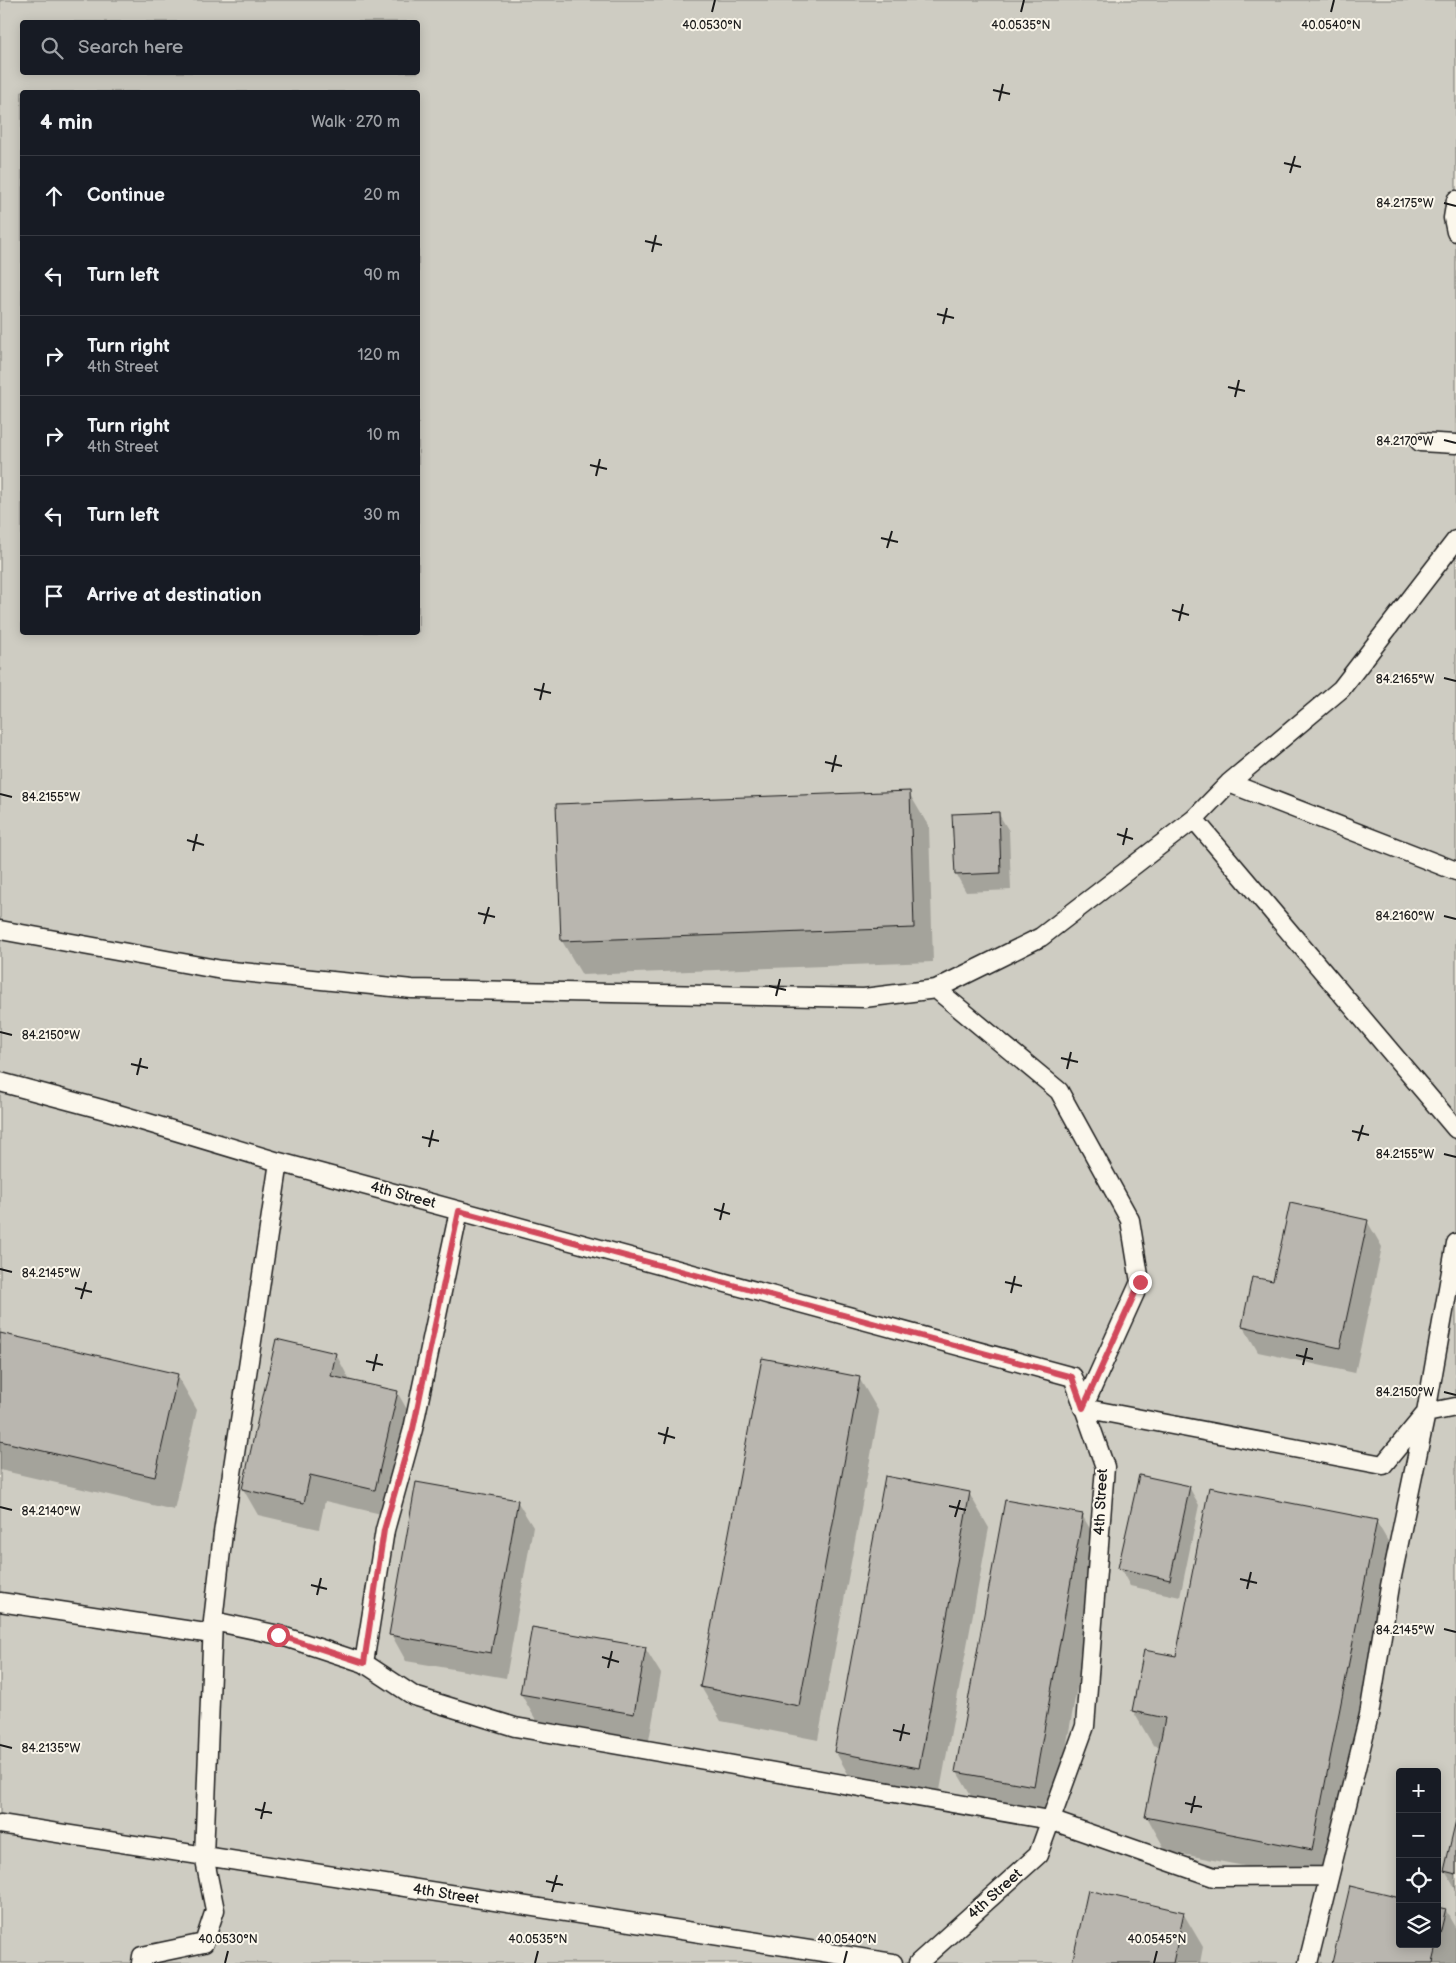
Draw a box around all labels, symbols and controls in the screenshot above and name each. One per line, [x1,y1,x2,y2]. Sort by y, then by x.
text: 40.0530°N [682,18,742,33]
text: 40.0535°N [991,18,1051,33]
text: 40.0540°N [1301,18,1361,33]
search box [20,20,420,75]
icon: search [38,34,66,62]
text: Search here [78,36,183,59]
text: 4 min [40,110,93,135]
text: Walk · 270 m [311,113,400,132]
icon: ahead [40,182,68,210]
text: Continue [87,184,165,207]
text: 20 m [364,186,400,205]
text: 84.2175°W [1376,196,1434,211]
icon: left [40,262,68,290]
text: Turn left [87,264,159,287]
text: 90 m [364,266,400,285]
text: Turn right [87,335,170,358]
icon: right [40,342,68,370]
text: 120 m [357,346,400,365]
text: 4th Street [87,358,158,377]
text: Turn right [87,415,170,438]
icon: right [40,422,68,450]
text: 10 m [367,426,400,445]
text: 84.2170°W [1376,434,1434,449]
text: 4th Street [87,438,158,457]
icon: left [40,502,68,530]
text: Turn left [87,504,159,527]
text: 30 m [363,506,400,525]
icon: arrive [40,582,68,610]
text: Arrive at destination [87,584,262,607]
text: 84.2165°W [1376,672,1434,687]
text: 84.2155°W [22,790,80,805]
text: 84.2160°W [1375,909,1435,924]
text: 84.2150°W [22,1028,80,1043]
text: 84.2155°W [1376,1147,1434,1162]
street label: 4th Street [368,1177,438,1213]
text: 84.2145°W [22,1266,80,1281]
route end [1129,1271,1152,1294]
text: 84.2150°W [1376,1385,1434,1400]
street label: 4th Street [1090,1468,1112,1536]
text: 84.2140°W [21,1504,81,1519]
text: 84.2145°W [1376,1623,1434,1638]
route start [267,1624,290,1647]
text: 84.2135°W [22,1741,80,1756]
map controls [1396,1768,1441,1948]
button: + [1396,1768,1441,1813]
button: − [1396,1813,1441,1858]
button: locate [1396,1858,1441,1903]
street label: 4th Street [964,1864,1027,1923]
street label: 4th Street [411,1879,481,1909]
button: layers [1396,1903,1441,1948]
text: 40.0530°N [198,1932,258,1947]
text: 40.0535°N [508,1932,568,1947]
text: 40.0540°N [817,1932,877,1947]
text: 40.0545°N [1127,1932,1187,1947]

